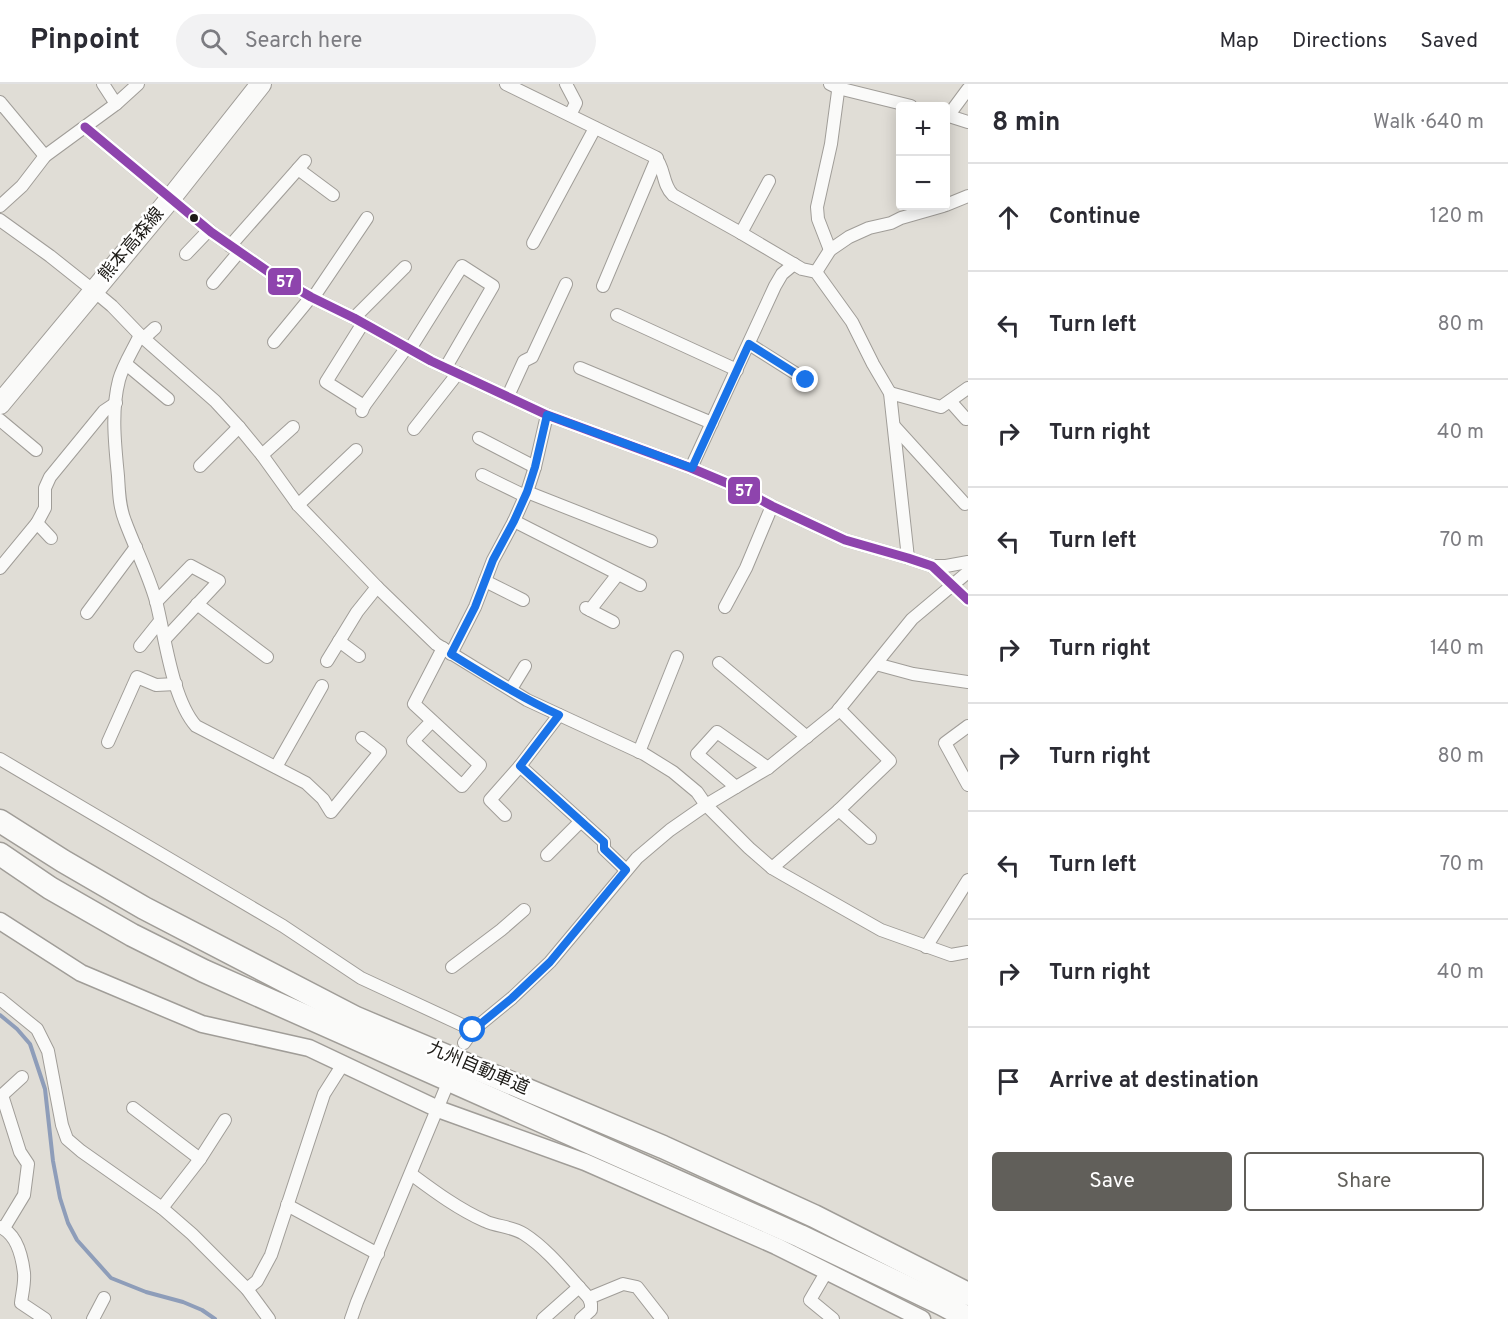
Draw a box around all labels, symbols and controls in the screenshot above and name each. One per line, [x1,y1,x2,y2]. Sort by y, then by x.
search box [176,14,596,68]
text: Pinpoint [30,23,140,59]
icon: search [197,25,230,58]
text: Search here [245,28,362,55]
text: Map [1219,28,1259,55]
text: Directions [1292,28,1387,55]
text: Saved [1420,28,1478,55]
map controls [896,102,950,210]
button: + [896,102,950,156]
text: 8 min [992,107,1060,140]
text: Walk · 640 m [1373,110,1484,136]
button: − [896,156,950,210]
icon: ahead [992,201,1025,234]
street label: 熊本高森線 [94,203,170,287]
text: Continue [1049,204,1140,231]
text: 120 m [1430,204,1484,230]
unlabelled marker [188,212,200,224]
line badge: 57 [267,267,302,296]
text: 57 [276,273,294,293]
icon: left [992,309,1025,342]
text: Turn left [1049,312,1137,339]
text: 80 m [1438,312,1484,338]
route end [792,366,818,392]
icon: right [992,417,1025,450]
text: Turn right [1049,420,1151,447]
text: 40 m [1437,420,1484,446]
line badge: 57 [727,476,761,505]
text: 57 [735,482,753,502]
icon: left [992,525,1025,558]
text: Turn left [1049,528,1137,555]
text: 70 m [1440,528,1484,554]
icon: right [992,633,1025,666]
text: Turn right [1049,636,1151,663]
text: 140 m [1430,636,1484,662]
icon: right [992,741,1025,774]
text: Turn right [1049,744,1151,771]
text: 80 m [1438,744,1484,770]
icon: left [992,849,1025,882]
text: Turn left [1049,852,1137,879]
text: 70 m [1440,852,1484,878]
icon: right [992,957,1025,990]
text: Turn right [1049,960,1151,987]
text: 40 m [1437,960,1484,986]
route start [459,1016,485,1042]
street label: 九州自動車道 [424,1037,532,1101]
icon: arrive [992,1065,1025,1098]
text: Arrive at destination [1049,1068,1259,1095]
button: Save [992,1152,1232,1211]
button: Share [1244,1152,1484,1211]

